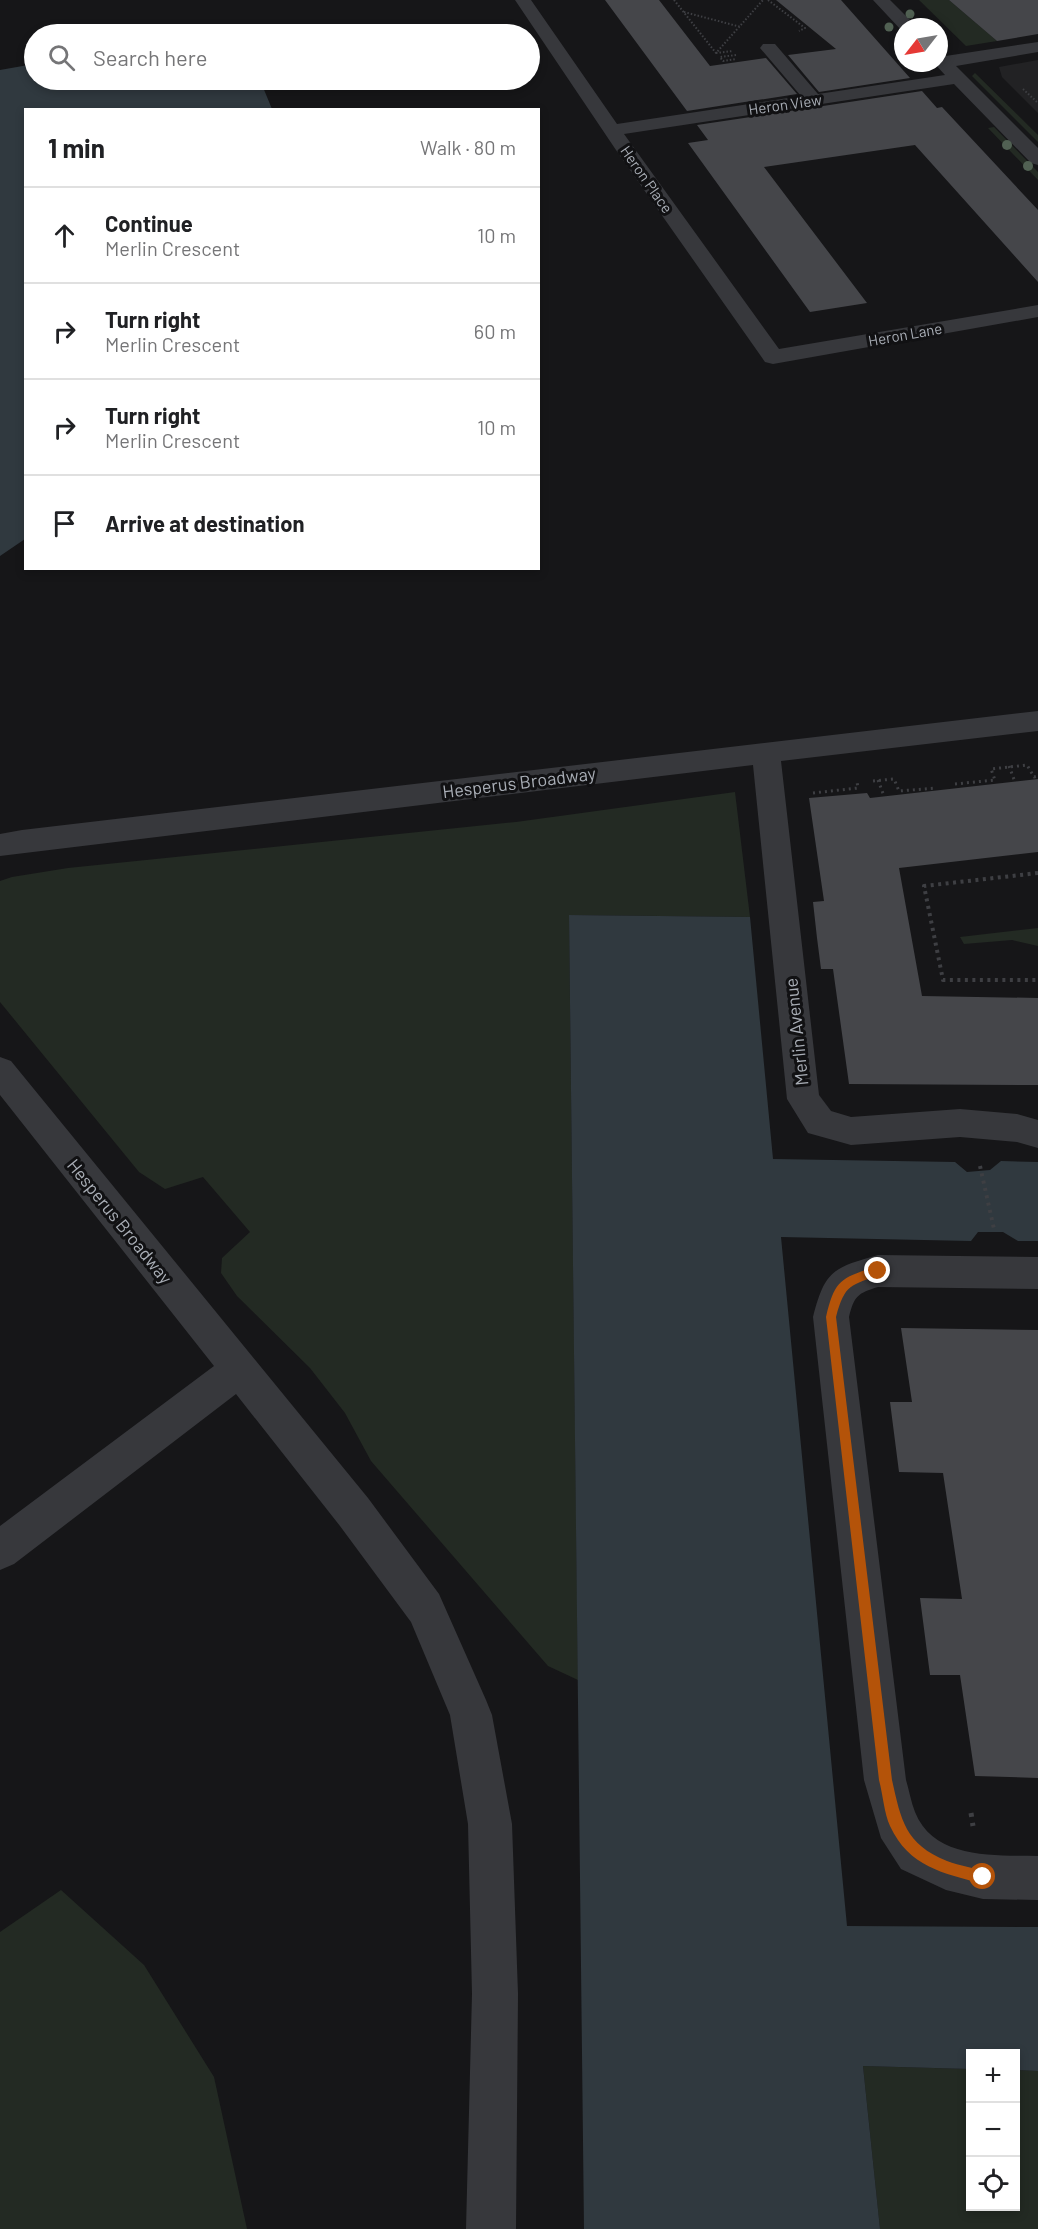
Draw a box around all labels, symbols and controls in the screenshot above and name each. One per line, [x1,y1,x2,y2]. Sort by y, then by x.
north arrow [894,18,948,72]
search box [24,24,540,90]
icon: search [45,41,78,74]
text: Search here [93,44,207,70]
street label: Heron View [747,90,823,118]
text: 1 min [48,132,105,163]
text: Walk · 80 m [420,135,516,159]
street label: Heron Place [617,142,677,216]
text: Continue [105,210,193,236]
icon: ahead [48,219,81,252]
text: 10 m [477,223,516,247]
text: Merlin Crescent [105,236,240,260]
text: Turn right [105,306,200,332]
icon: right [48,315,81,348]
text: 60 m [474,319,516,343]
street label: Heron Lane [867,319,943,349]
text: Merlin Crescent [105,332,240,356]
text: Turn right [105,402,200,428]
icon: right [48,411,81,444]
text: 10 m [477,415,516,439]
text: Merlin Crescent [105,428,240,452]
icon: arrive [48,507,81,540]
text: Arrive at destination [105,510,304,536]
street label: Hesperus Broadway [441,762,597,802]
street label: Merlin Avenue [779,977,813,1087]
street label: Hesperus Broadway [63,1154,177,1288]
route end [864,1257,890,1283]
route start [969,1863,995,1889]
map controls [966,2049,1020,2211]
button: + [966,2049,1020,2103]
button: − [966,2103,1020,2157]
button: locate [966,2157,1020,2211]

